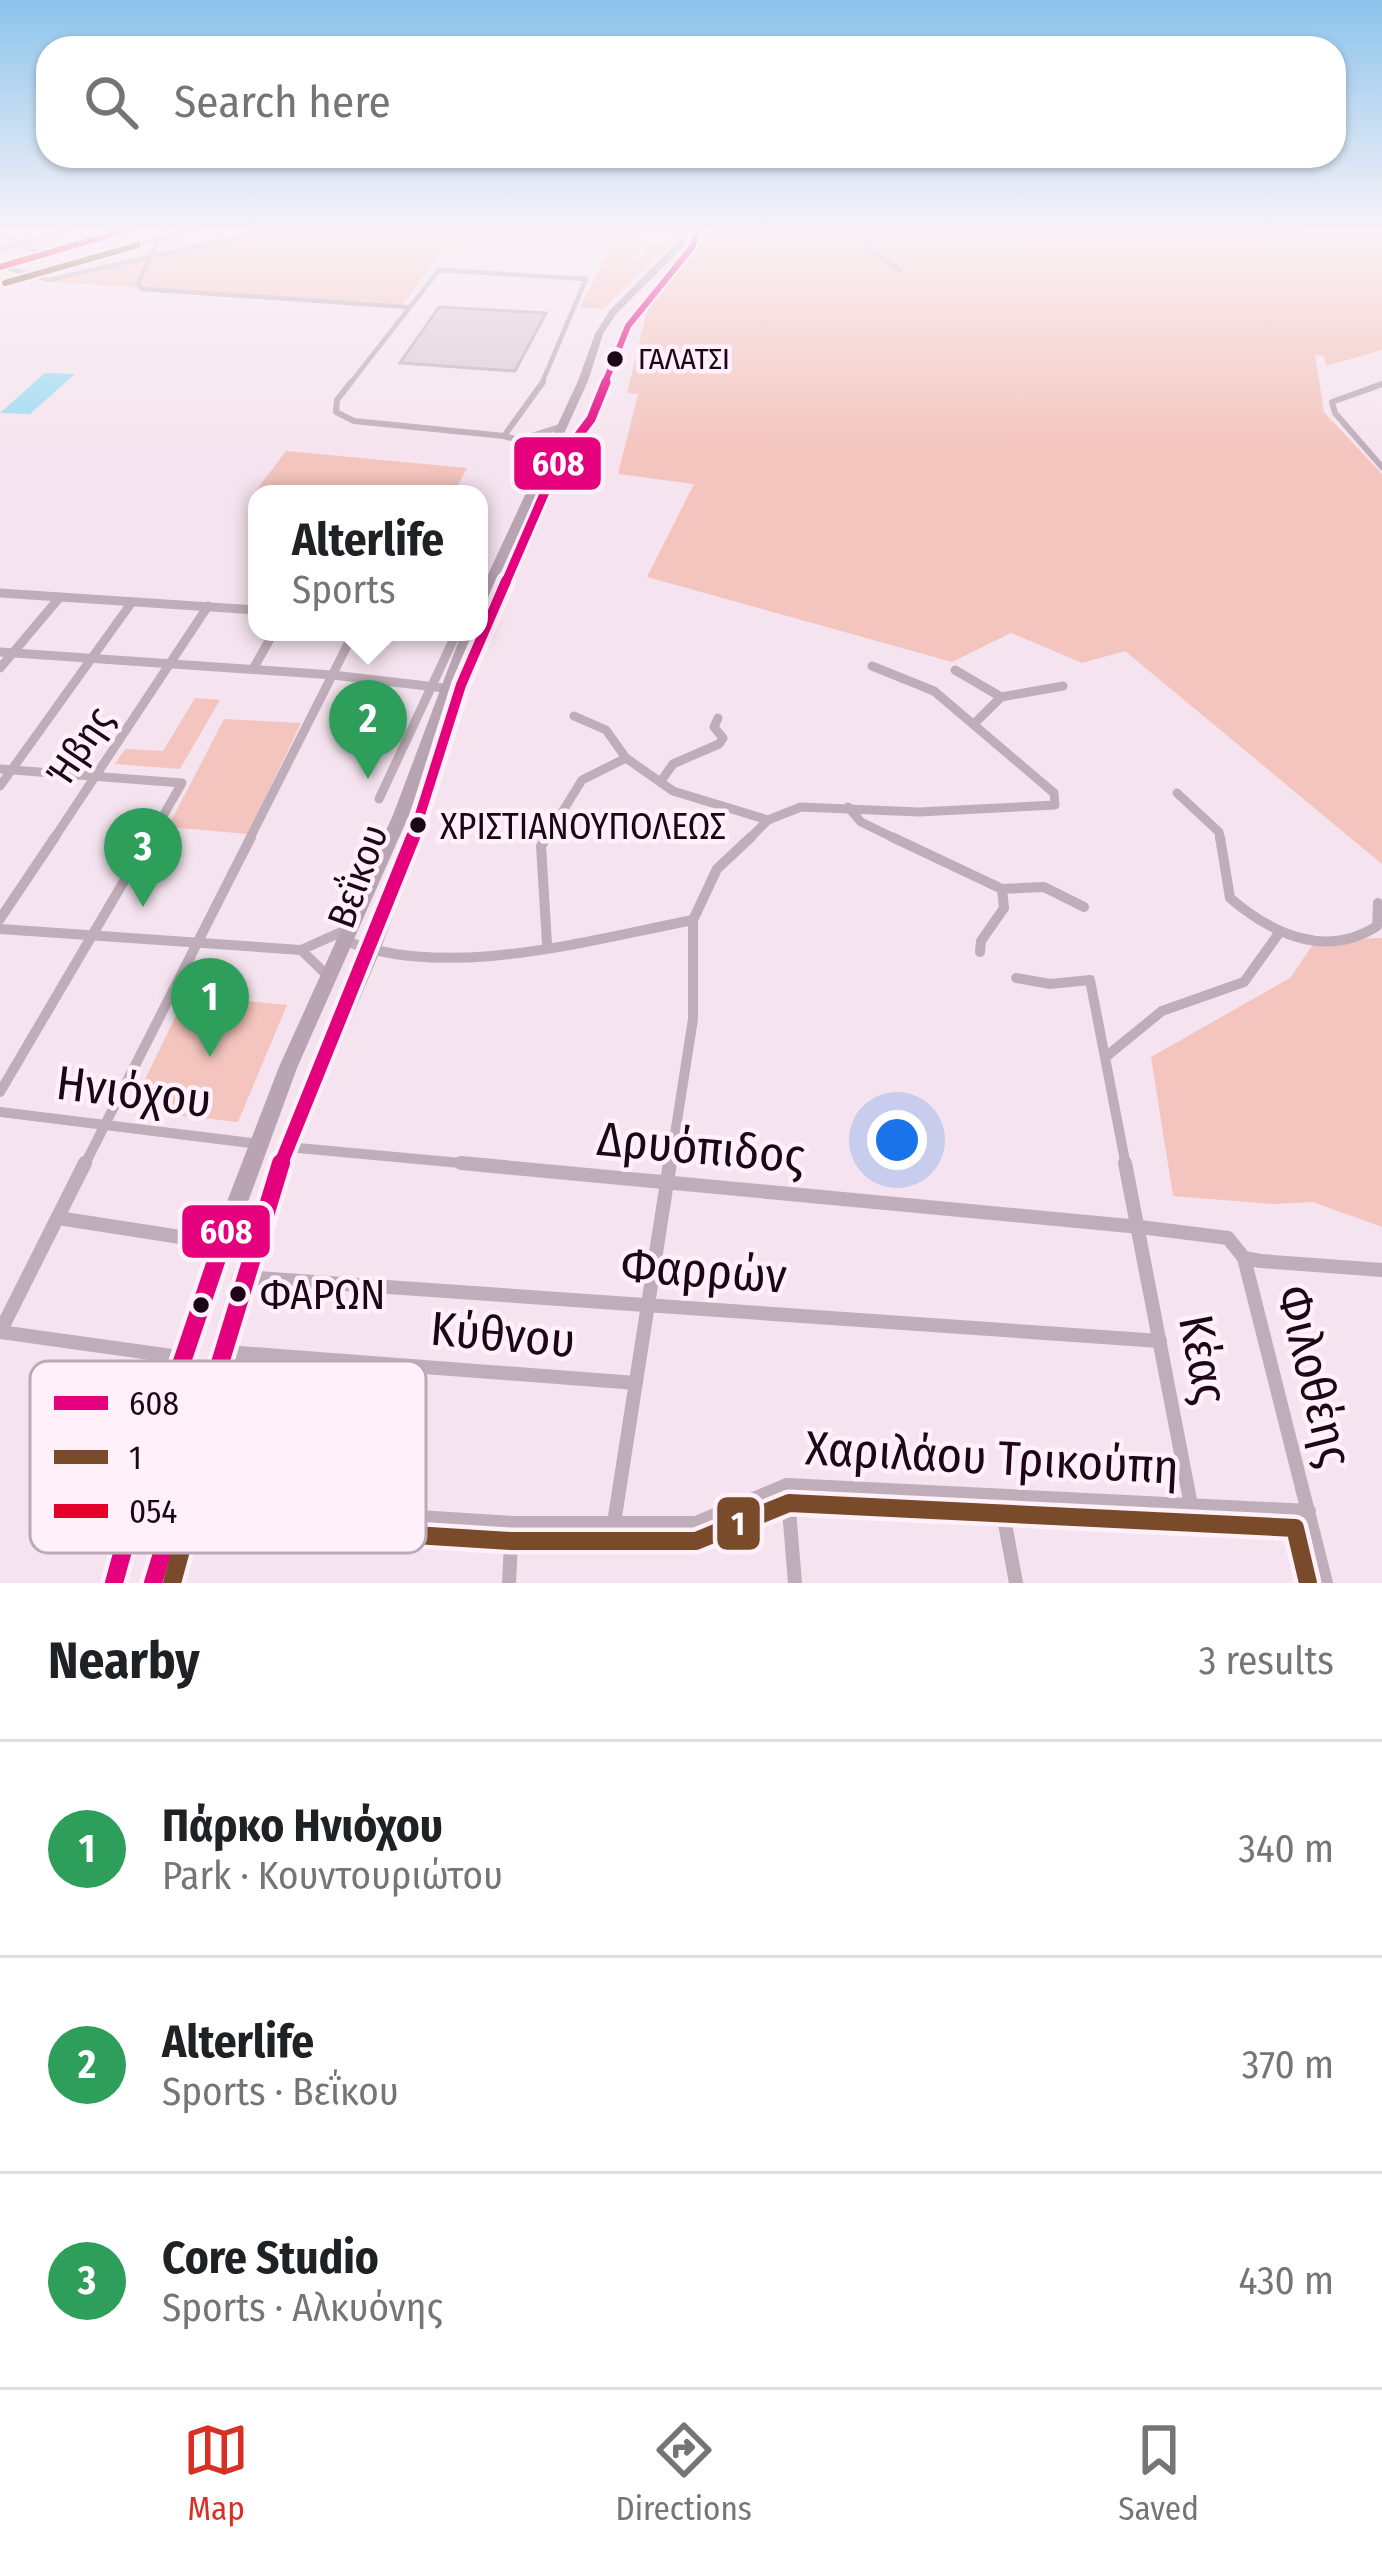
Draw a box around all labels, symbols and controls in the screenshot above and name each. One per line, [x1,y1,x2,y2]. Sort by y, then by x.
search box [36,36,1346,168]
icon: search [78,69,144,135]
text: Search here [174,75,391,129]
place label: ΓΑΛΑΤΣΙ [638,341,730,377]
marker: ΓΑΛΑΤΣΙ [604,348,626,370]
line badge: 608 [512,435,603,492]
text: 608 [532,444,584,484]
popup [248,485,488,641]
text: Alterlife [292,513,444,567]
text: Sports [292,567,396,613]
pin: 2 [329,680,407,779]
street label: Ήβης [37,698,123,795]
place label: ΧΡΙΣΤΙΑΝΟΥΠΟΛΕΩΣ [440,805,726,849]
pin: 3 [104,808,182,907]
marker: ΧΡΙΣΤΙΑΝΟΥΠΟΛΕΩΣ [407,814,429,836]
street label: Βεΐκου [318,818,398,934]
pin: 1 [171,958,249,1057]
street label: Ηνιόχου [53,1054,215,1130]
street label: Δρυόπιδος [595,1110,807,1186]
your location [867,1110,927,1170]
line badge: 608 [180,1203,272,1260]
text: 608 [200,1212,252,1252]
street label: Φαρρών [619,1236,789,1306]
place label: ΦΑΡΩΝ [260,1270,386,1320]
street label: Φιλοθέης [1264,1280,1364,1473]
marker: ΦΑΡΩΝ [227,1283,249,1305]
unlabelled marker [190,1294,212,1316]
street label: Κύθνου [428,1300,578,1370]
street label: Κέας [1166,1310,1240,1409]
legend [30,1361,426,1553]
text: 608 [129,1384,179,1424]
street label: Χαριλάου Τρικούπη [804,1419,1180,1497]
text: 1 [129,1438,142,1478]
text: 054 [129,1492,177,1532]
line badge: 1 [715,1495,762,1552]
text: 1 [731,1504,745,1544]
text: Nearby [48,1630,200,1692]
text: 3 results [1199,1638,1334,1684]
text: Πάρκο Ηνιόχου [162,1799,443,1853]
text: 1 [79,1826,95,1872]
text: 340 m [1238,1826,1334,1872]
text: Park · Κουντουριώτου [162,1853,503,1899]
text: Alterlife [162,2015,314,2069]
text: 2 [78,2042,96,2088]
text: 370 m [1242,2042,1334,2088]
text: Sports · Βεΐκου [162,2069,399,2115]
text: Core Studio [162,2231,379,2285]
text: 3 [78,2258,96,2304]
text: 430 m [1239,2258,1334,2304]
text: Sports · Αλκυόνης [162,2285,443,2331]
tab: Map [183,2417,249,2529]
tab: Directions [615,2417,752,2529]
tab: Saved [1118,2417,1199,2529]

